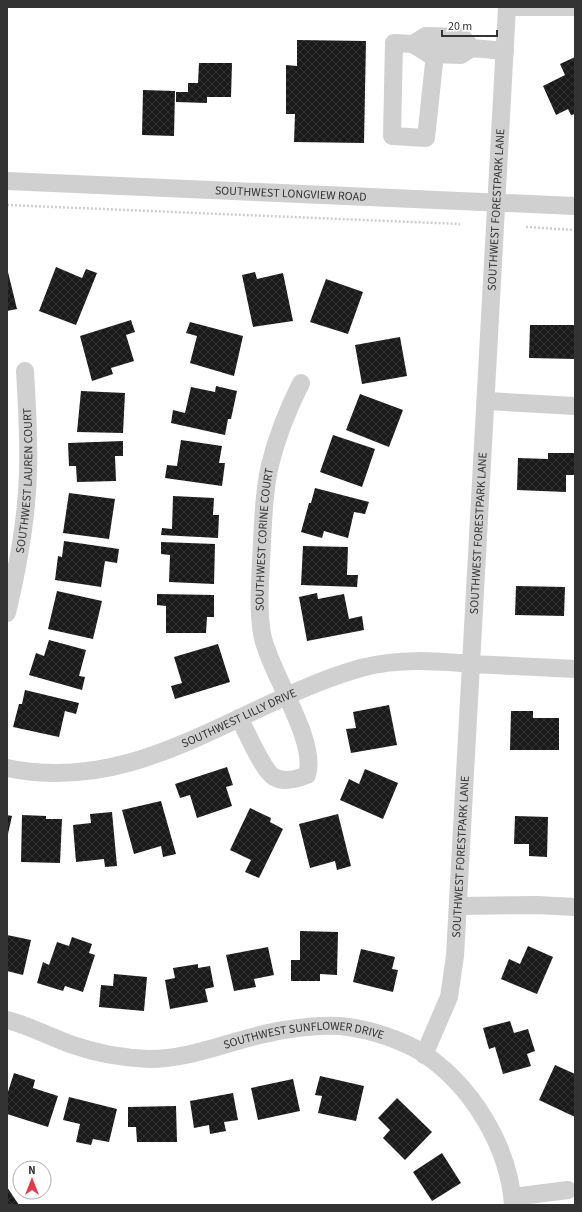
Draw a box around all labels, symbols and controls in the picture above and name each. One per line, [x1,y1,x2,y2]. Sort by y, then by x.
scale bar [442,12,497,38]
text: 20 m [448,18,472,35]
street label: SOUTHWEST FORESTPARK LANE [483,128,509,291]
street label: SOUTHWEST LONGVIEW ROAD [214,182,367,206]
street label: SOUTHWEST LAUREN COURT [12,407,37,555]
street label: SOUTHWEST FORESTPARK LANE [466,452,492,615]
street label: SOUTHWEST CORINE COURT [252,466,278,611]
street label: SOUTHWEST LILLY DRIVE [179,685,299,752]
street label: SOUTHWEST FORESTPARK LANE [448,775,474,938]
street label: SOUTHWEST SUNFLOWER DRIVE [221,1018,386,1054]
north arrow [12,1160,52,1200]
text: N [28,1163,36,1178]

